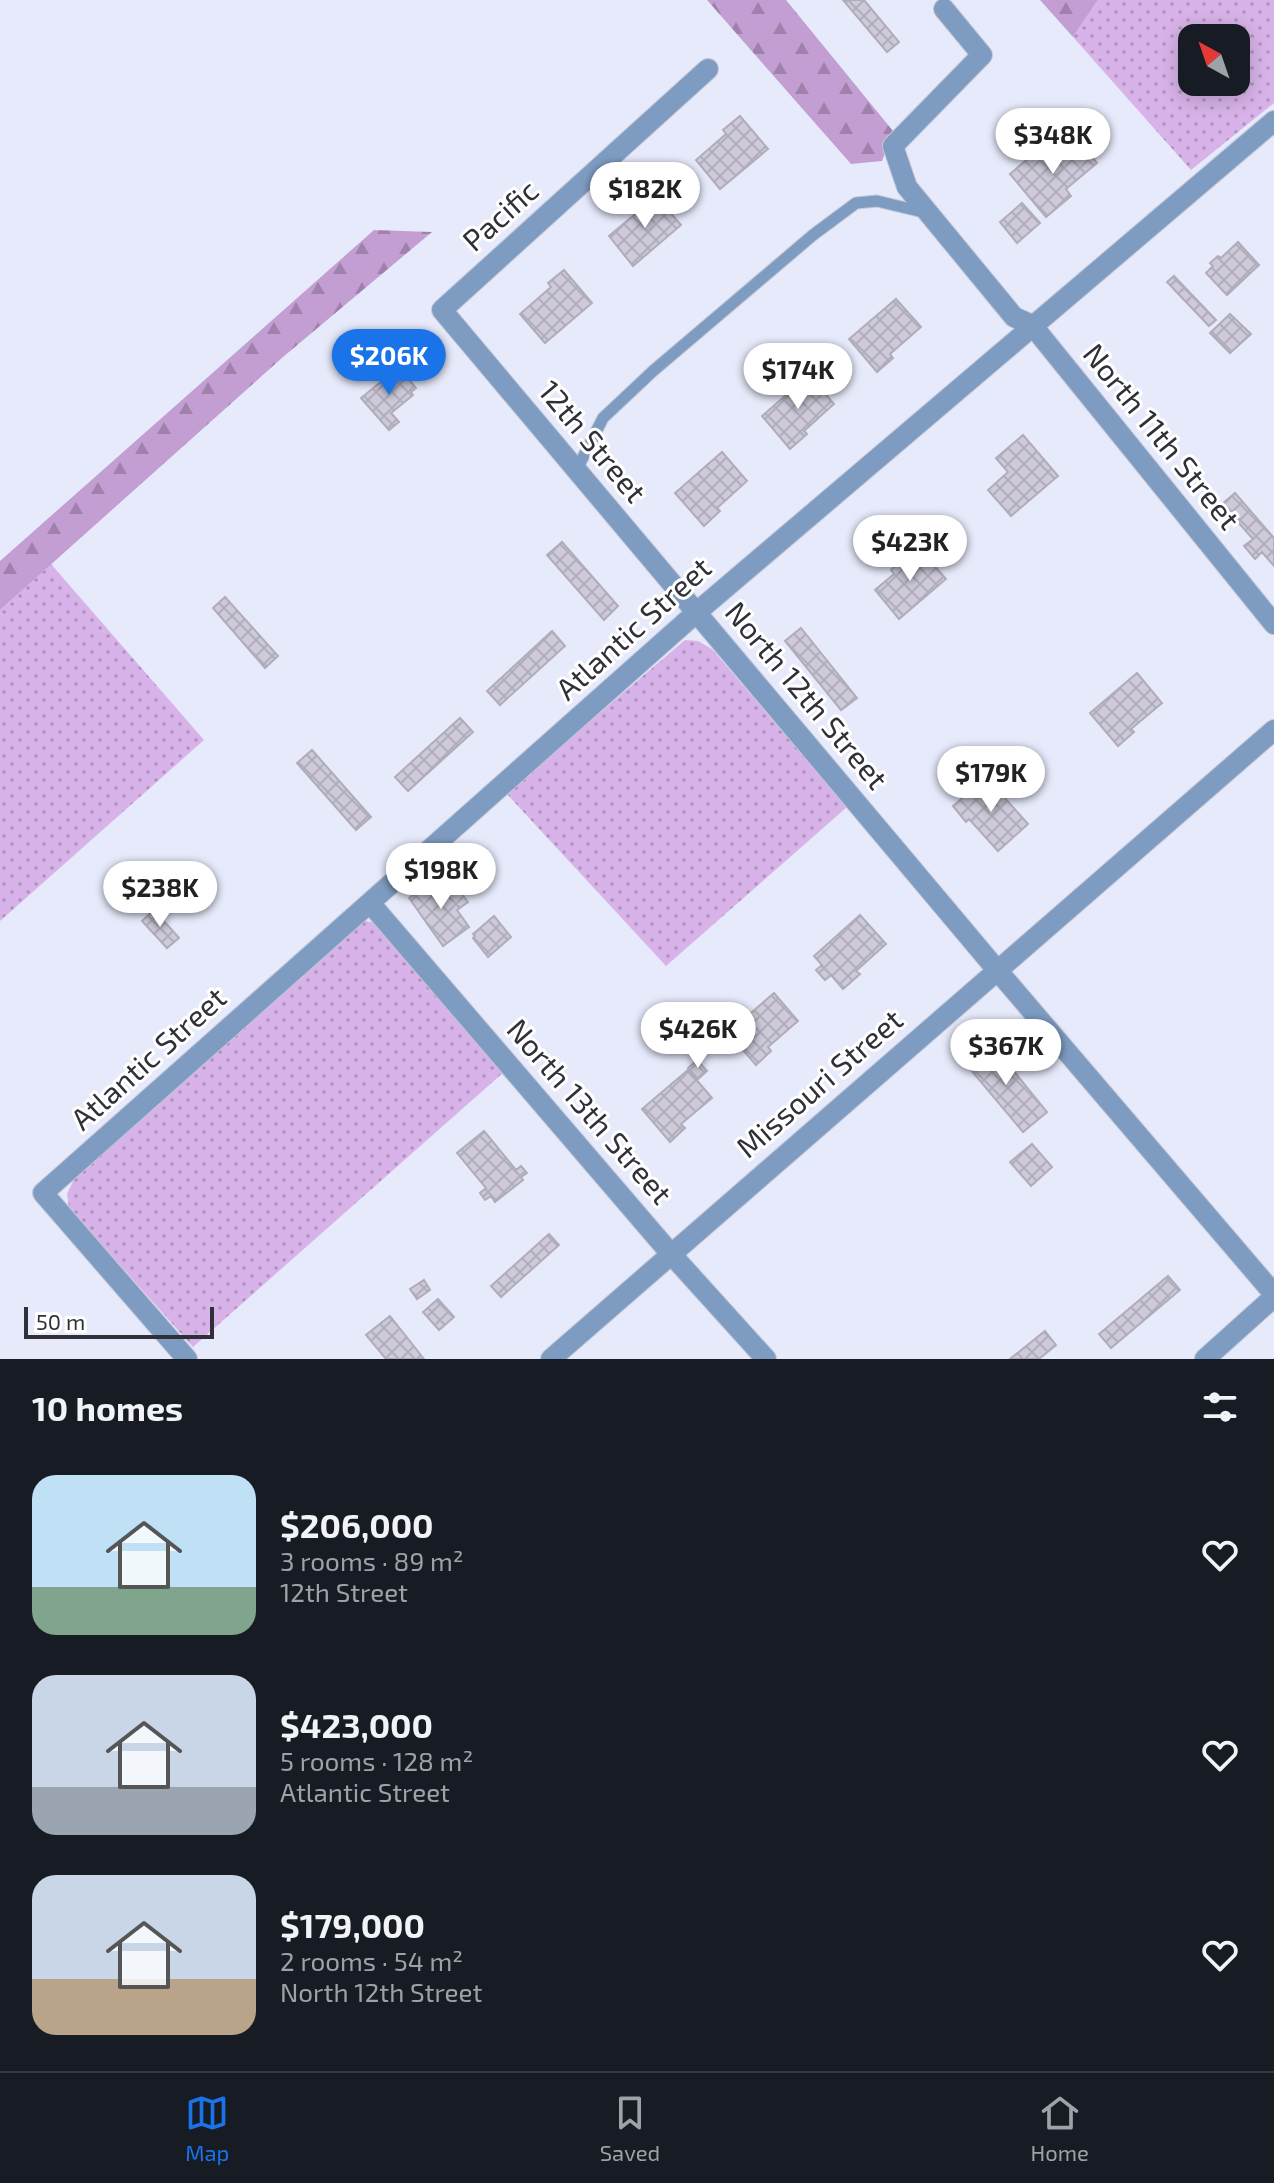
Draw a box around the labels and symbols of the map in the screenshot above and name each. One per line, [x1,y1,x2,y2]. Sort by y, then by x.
north arrow [1178,24,1250,96]
pin: $348K [997,108,1109,176]
pin: $182K [589,162,701,230]
street label: Pacific [455,171,545,258]
pin: $206K [333,329,445,397]
street label: North 11th Street [1077,336,1248,536]
pin: $174K [742,343,854,411]
street label: 12th Street [532,373,655,509]
pin: $423K [854,515,966,583]
street label: Atlantic Street [548,549,718,707]
street label: North 12th Street [719,594,896,796]
pin: $179K [935,746,1047,814]
pin: $198K [385,843,497,911]
pin: $238K [104,861,216,929]
street label: Atlantic Street [63,979,233,1137]
street label: Missouri Street [728,1001,909,1164]
pin: $426K [642,1002,754,1070]
street label: North 13th Street [500,1011,681,1211]
pin: $367K [950,1019,1062,1087]
scale bar [24,1303,214,1339]

